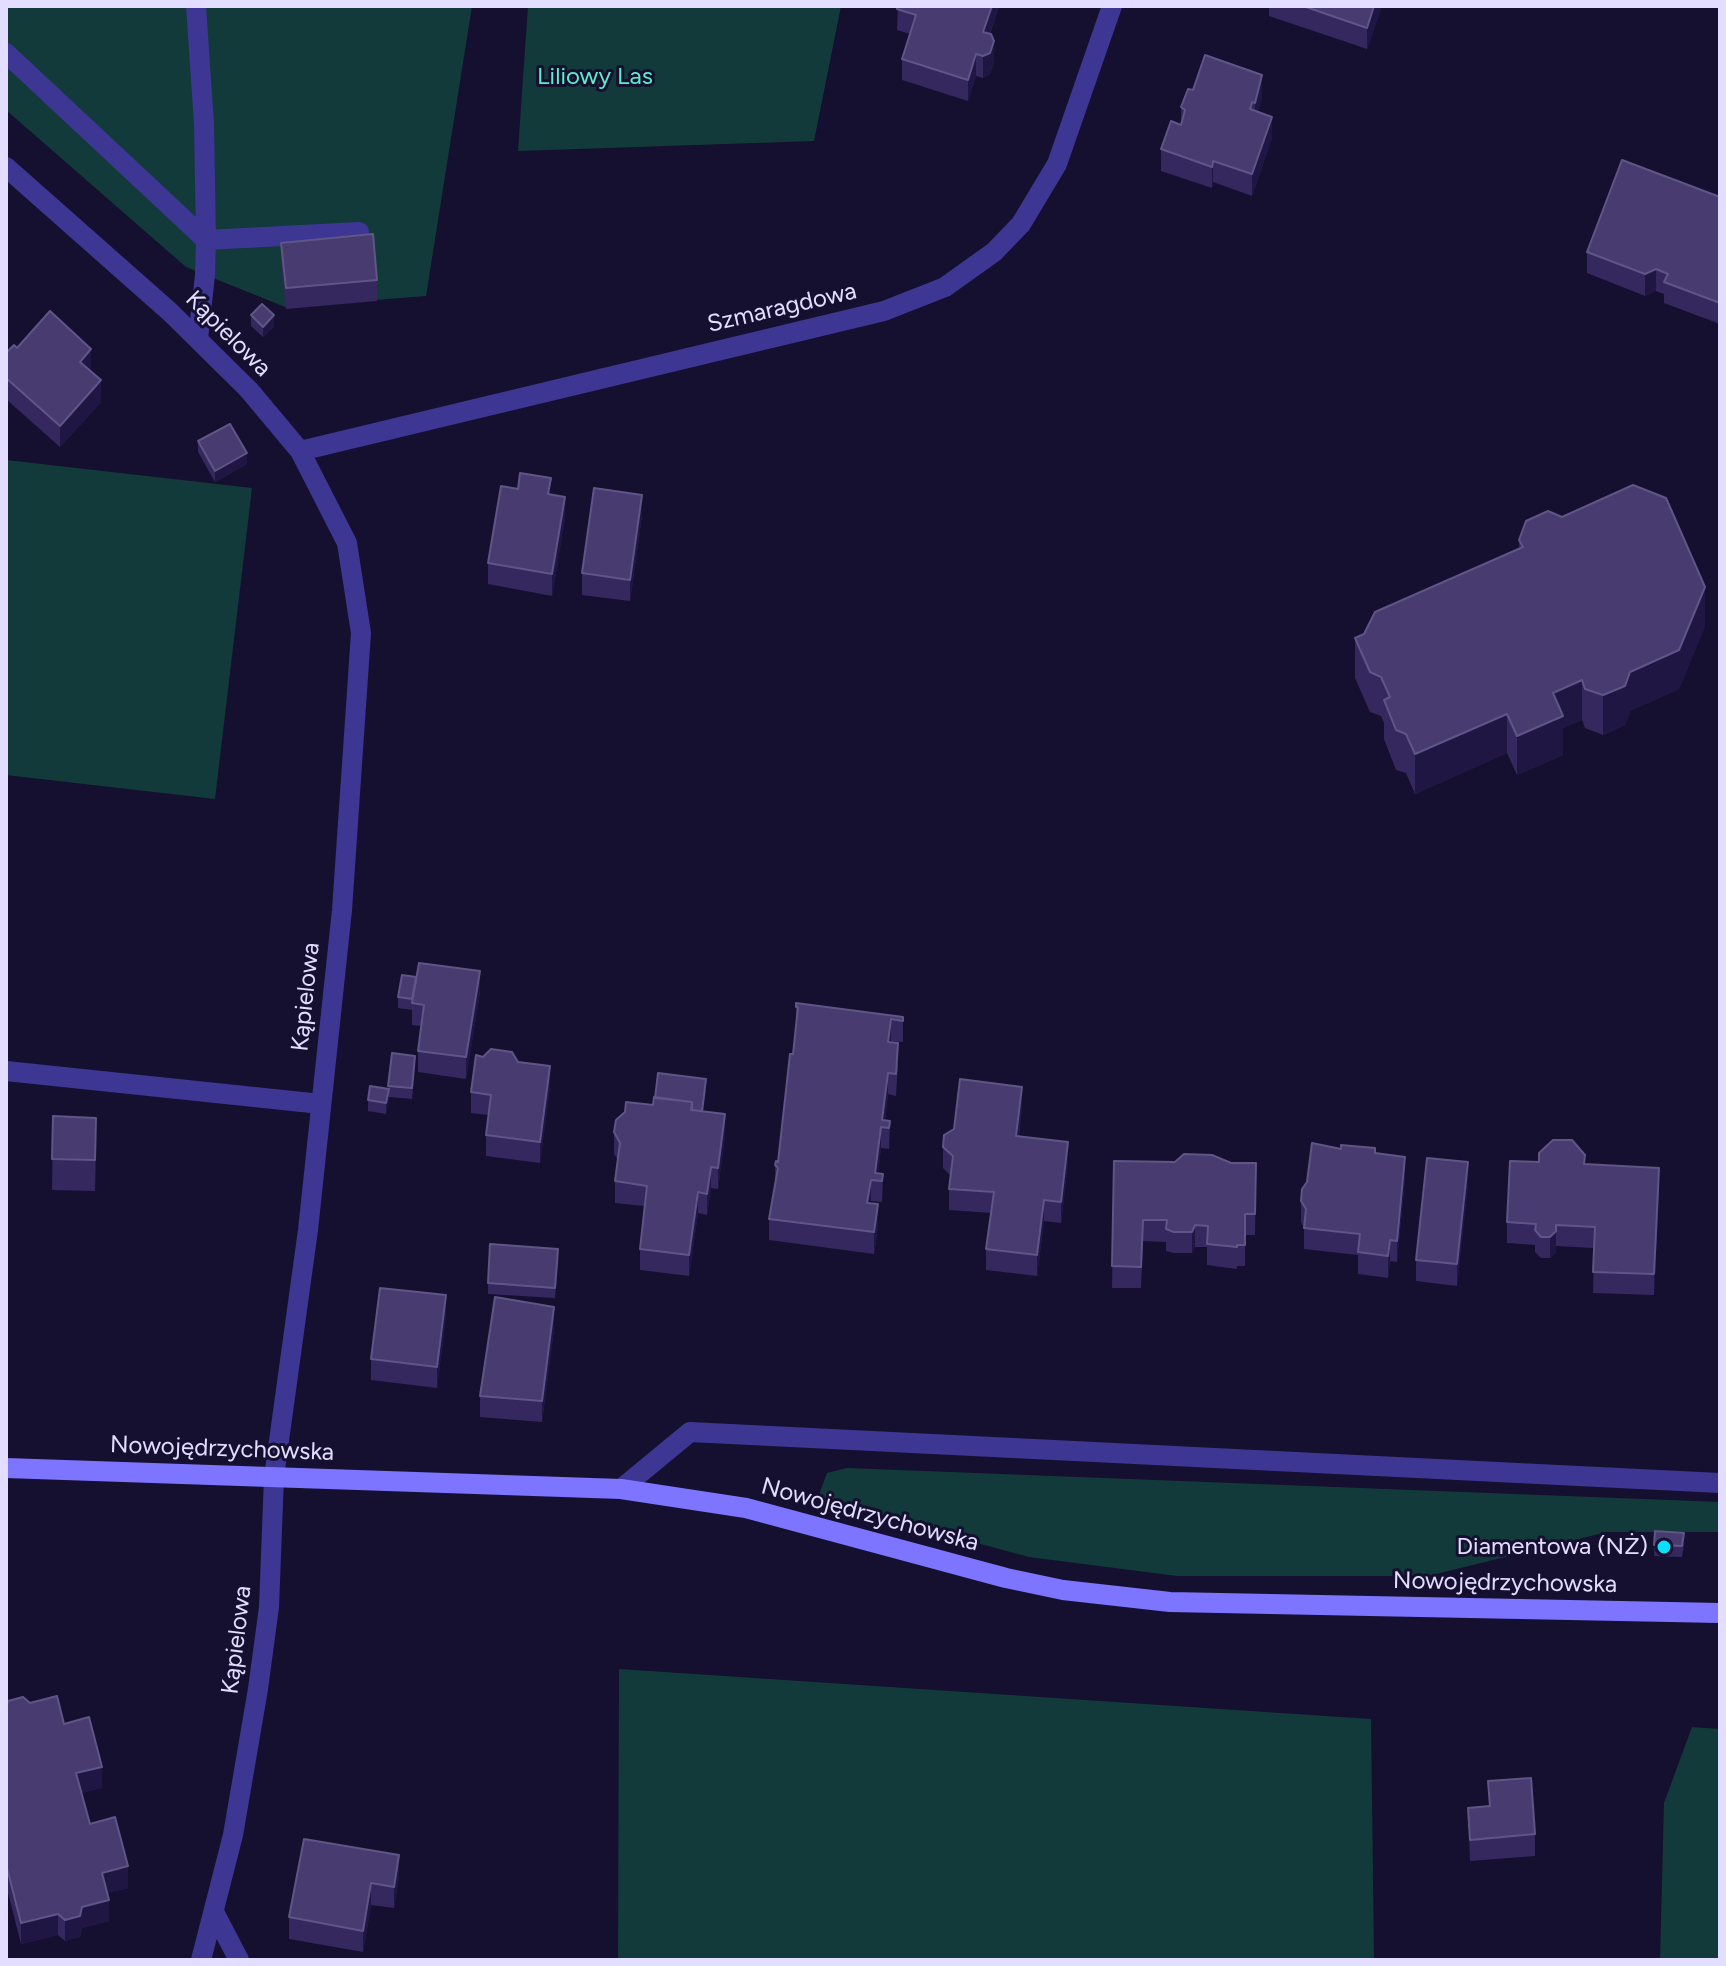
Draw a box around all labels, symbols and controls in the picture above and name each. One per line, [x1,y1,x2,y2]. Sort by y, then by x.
park label: Liliowy Las [537,63,653,91]
street label: Szmaragdowa [705,277,859,339]
street label: Kąpielowa [179,285,277,383]
street label: Kąpielowa [286,941,326,1053]
street label: Nowojędrzychowska [110,1431,334,1467]
street label: Nowojędrzychowska [758,1472,982,1558]
place label: Diamentowa (NŻ) [1457,1533,1648,1561]
marker: Diamentowa (NŻ) [1655,1538,1673,1556]
street label: Nowojędrzychowska [1393,1567,1617,1599]
street label: Kąpielowa [216,1584,258,1696]

